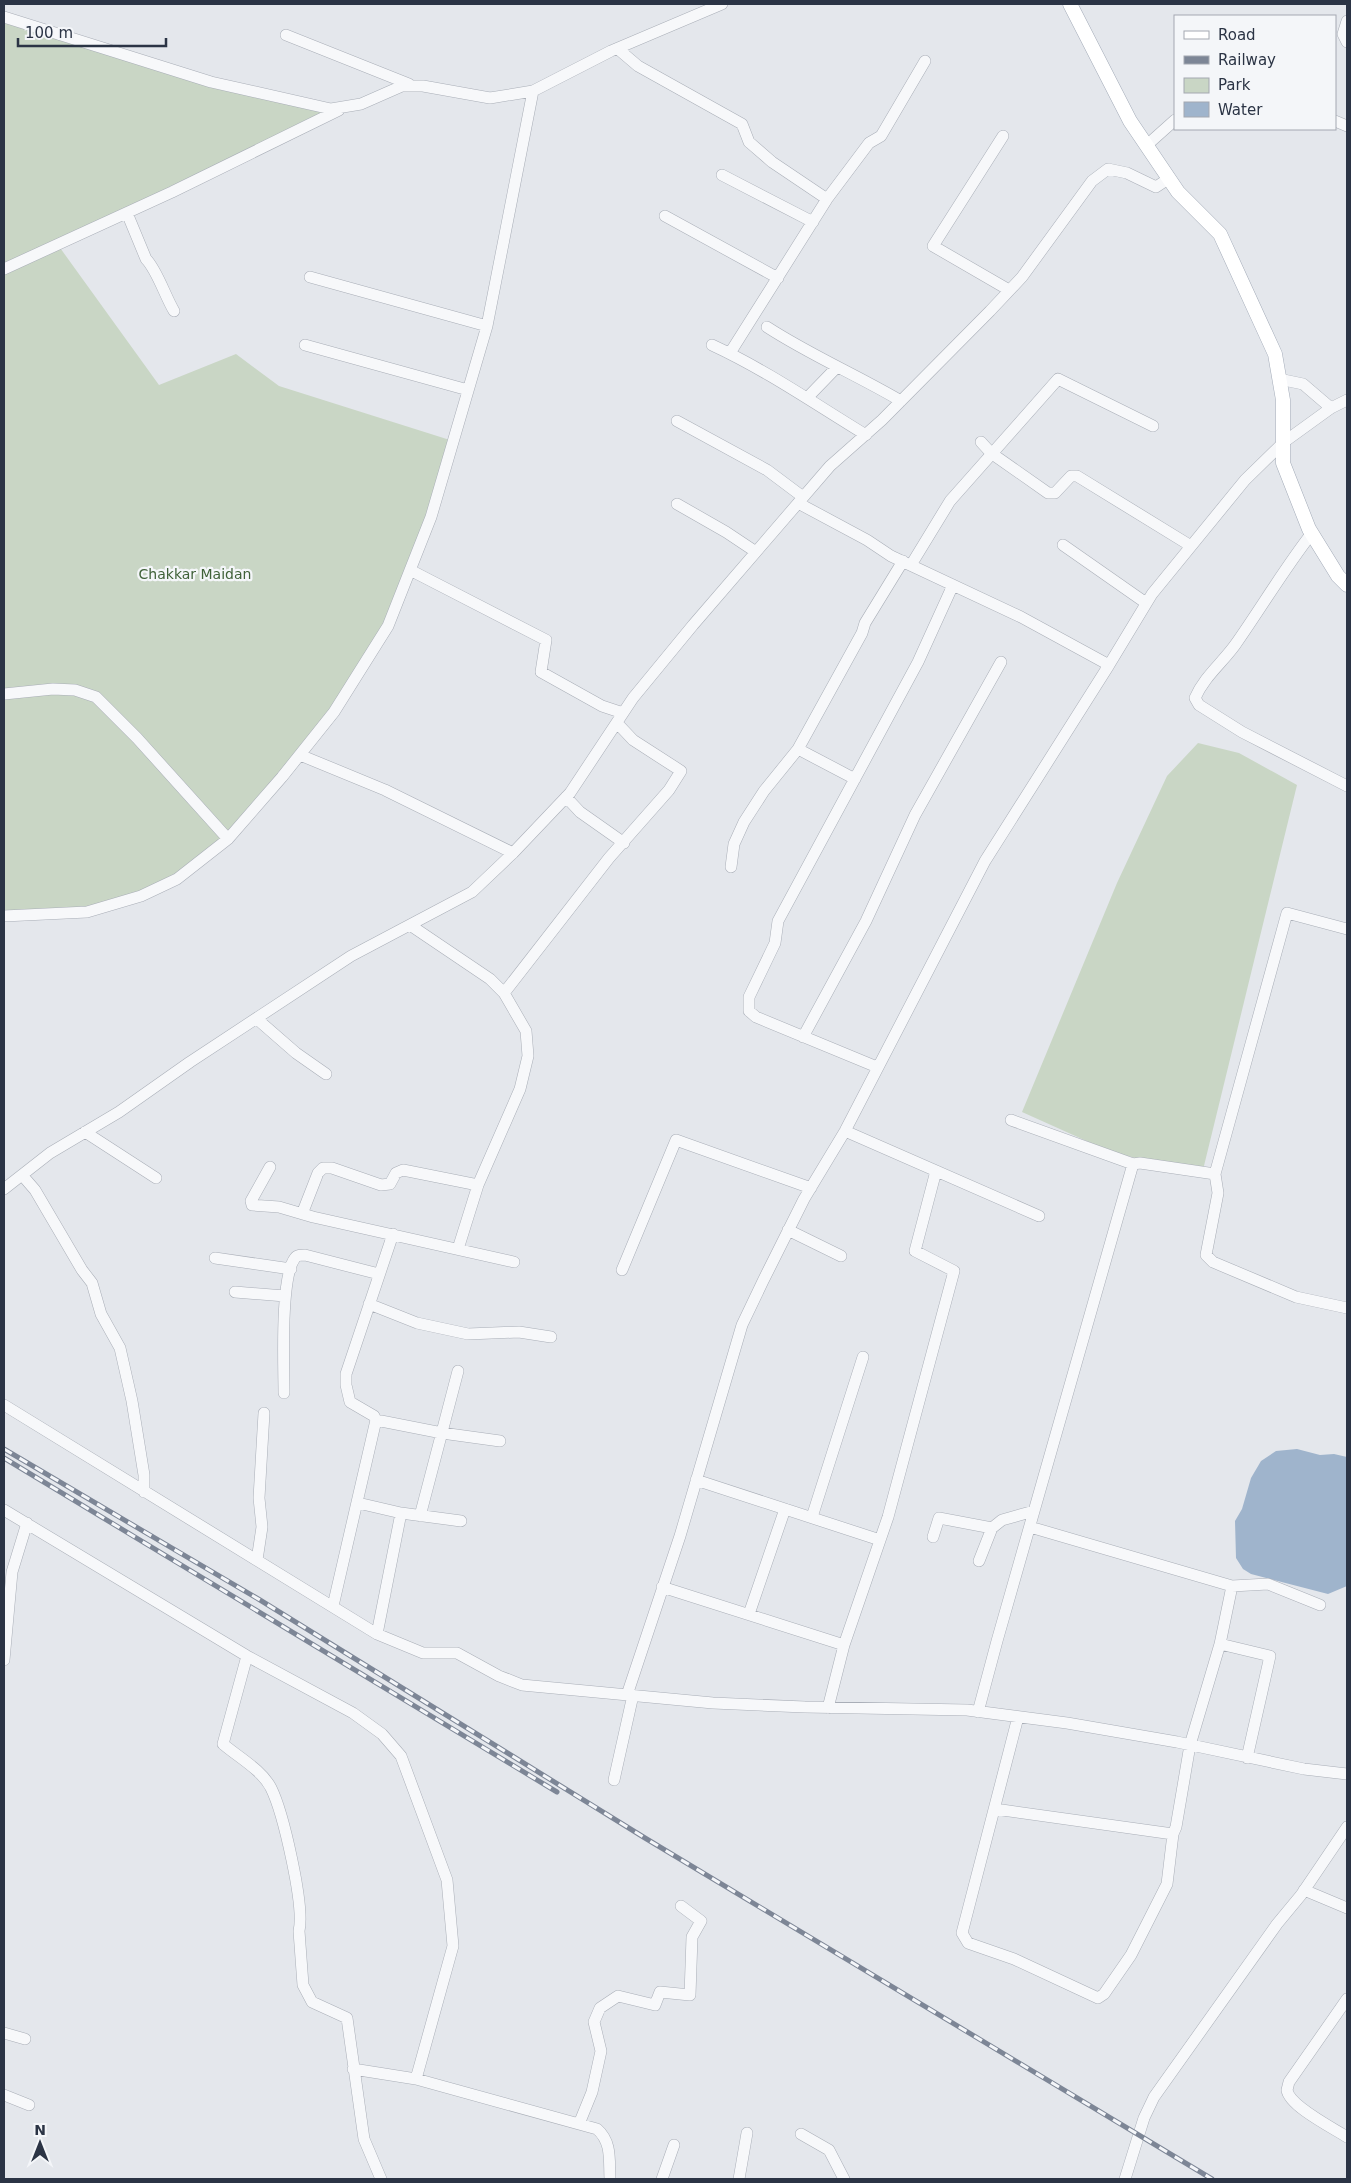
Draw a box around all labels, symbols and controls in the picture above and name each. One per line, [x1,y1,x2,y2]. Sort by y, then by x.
scale bar [18,15,165,47]
legend [1174,15,1336,130]
text: 100 m [25,24,73,42]
text: Road [1218,26,1256,44]
text: Railway [1218,51,1276,69]
text: Park [1218,76,1251,94]
text: Water [1218,101,1263,119]
park label: Chakkar Maidan [139,566,251,582]
north arrow [15,2118,65,2168]
text: N [34,2122,46,2138]

